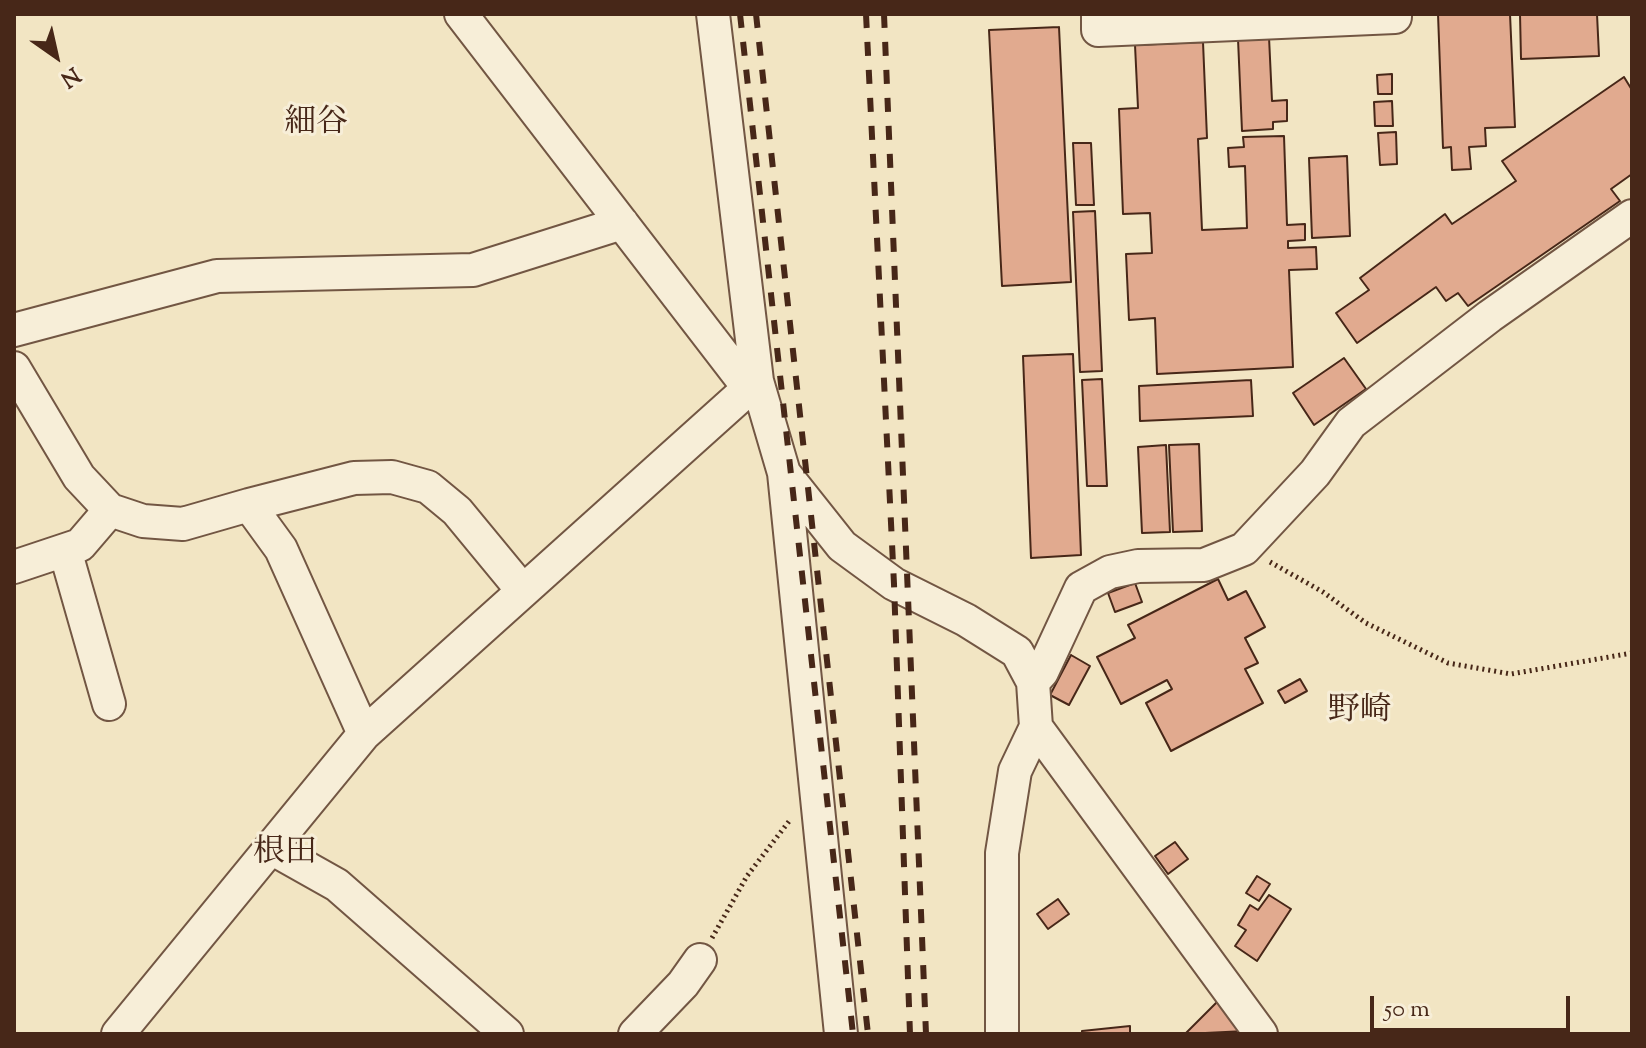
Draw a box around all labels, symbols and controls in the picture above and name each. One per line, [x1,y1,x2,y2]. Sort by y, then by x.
north arrow [16,16,96,96]
text: N [53,58,86,94]
district label: 細谷 [284,107,348,145]
district label: 野崎 [1328,695,1392,733]
district label: 根田 [253,837,317,875]
scale bar [1374,980,1574,1030]
text: 50 m [1384,993,1430,1027]

